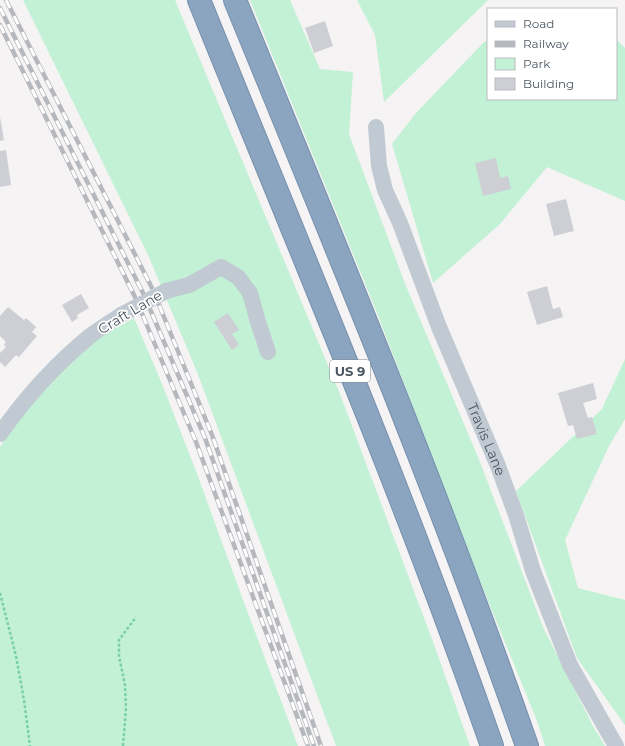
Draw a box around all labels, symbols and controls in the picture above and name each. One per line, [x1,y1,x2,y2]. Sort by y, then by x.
legend [487,8,617,100]
text: Road [523,16,554,31]
text: Railway [523,36,569,51]
text: Park [523,56,551,71]
text: Building [523,76,574,91]
street label: Craft Lane [95,286,165,338]
road number: US 9 [330,360,370,382]
street label: Travis Lane [463,400,510,478]

